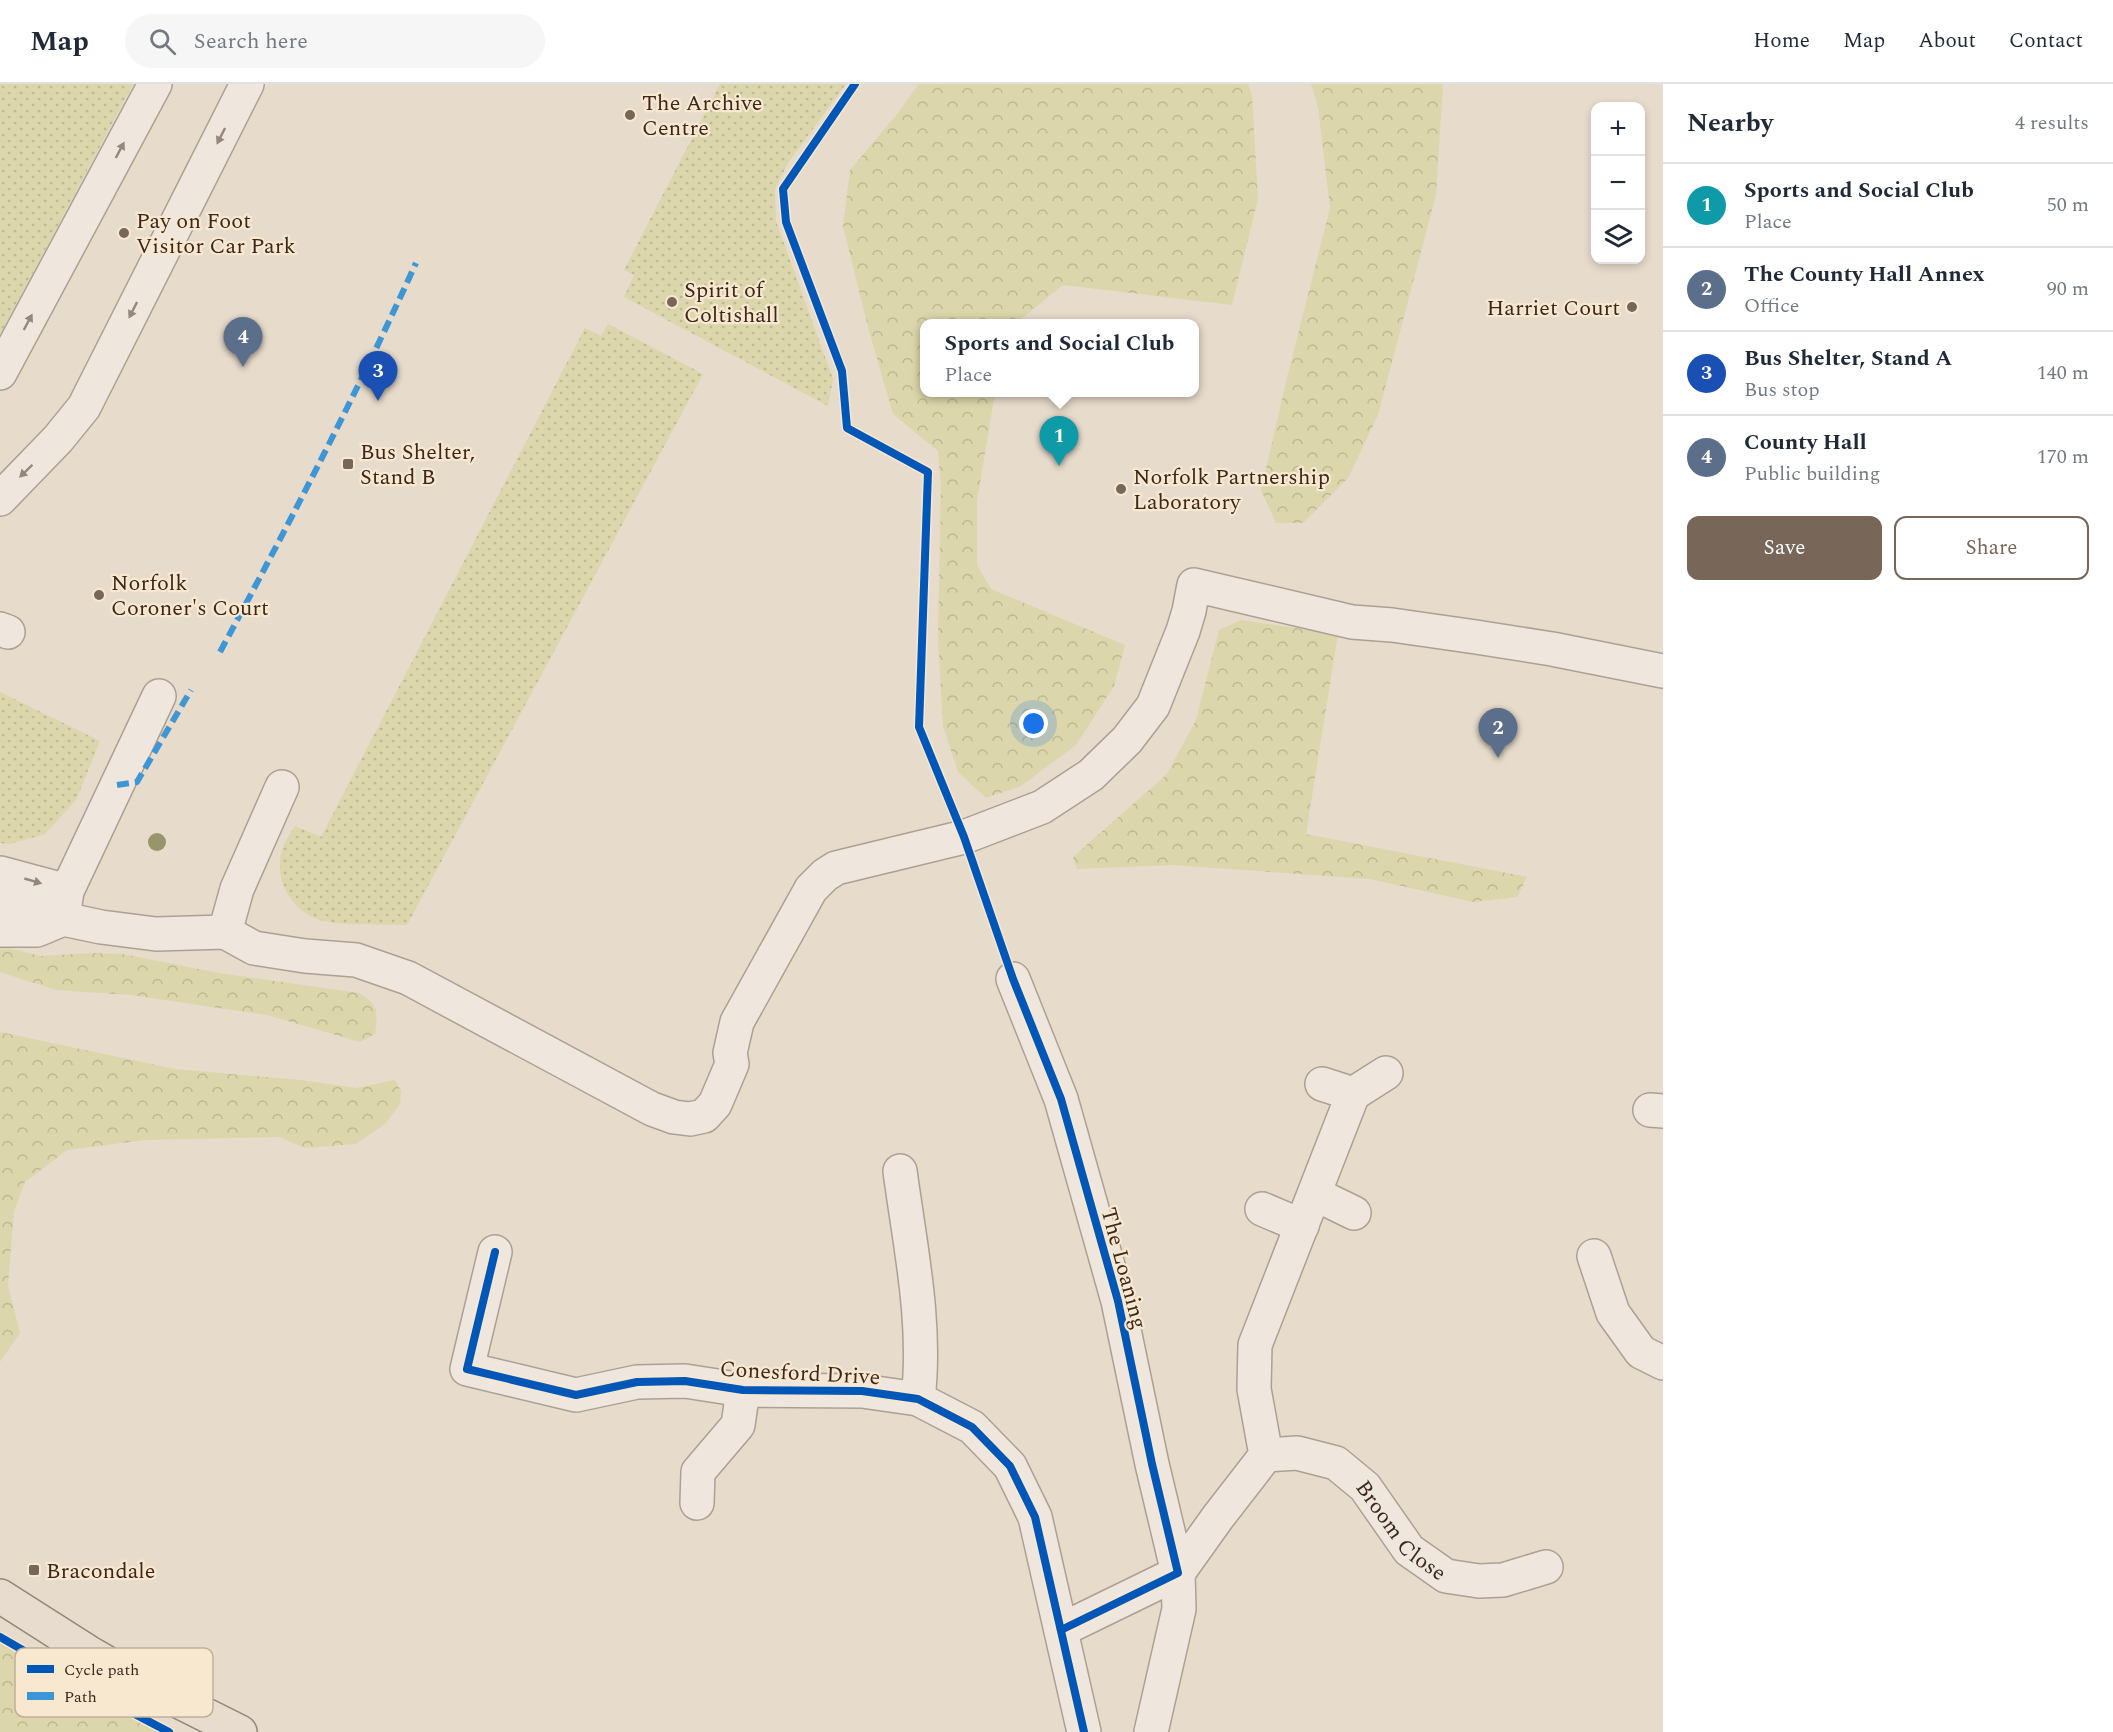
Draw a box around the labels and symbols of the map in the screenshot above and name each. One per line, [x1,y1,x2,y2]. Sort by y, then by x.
place label: The Archive Centre [642,87,762,145]
marker: The Archive Centre [623,108,637,122]
one-way arrow [216,128,226,145]
one-way arrow [115,141,125,159]
place label: Pay on Foot Visitor Car Park [136,205,296,263]
marker: Pay on Foot Visitor Car Park [117,226,131,240]
place label: Spirit of Coltishall [684,274,779,332]
place label: Harriet Court [1486,292,1620,325]
marker: Spirit of Coltishall [665,295,679,309]
marker: Harriet Court [1625,300,1639,314]
one-way arrow [128,301,138,319]
one-way arrow [23,313,33,330]
pin: 4 [224,318,262,367]
pin: 3 [358,352,398,401]
pin: 1 [1040,416,1078,466]
place label: Bus Shelter, Stand B [360,436,475,494]
marker: Bus Shelter, Stand B [341,457,355,471]
place label: Norfolk Partnership Laboratory [1133,461,1330,519]
one-way arrow [18,464,33,478]
marker: Norfolk Partnership Laboratory [1114,482,1128,496]
place label: Norfolk Coroner's Court [111,567,269,625]
marker: Norfolk Coroner's Court [92,588,106,602]
pin: 2 [1478,708,1518,758]
your location [1019,709,1048,738]
one-way arrow [24,877,42,886]
street label: The Loaning [1091,1204,1156,1333]
street label: Conesford Drive [719,1353,881,1394]
street label: Broom Close [1347,1473,1453,1590]
place label: Bracondale [46,1555,155,1588]
marker: Bracondale [27,1563,41,1577]
legend [15,1648,213,1717]
text: Cycle path [64,1658,139,1682]
text: Path [64,1685,97,1709]

